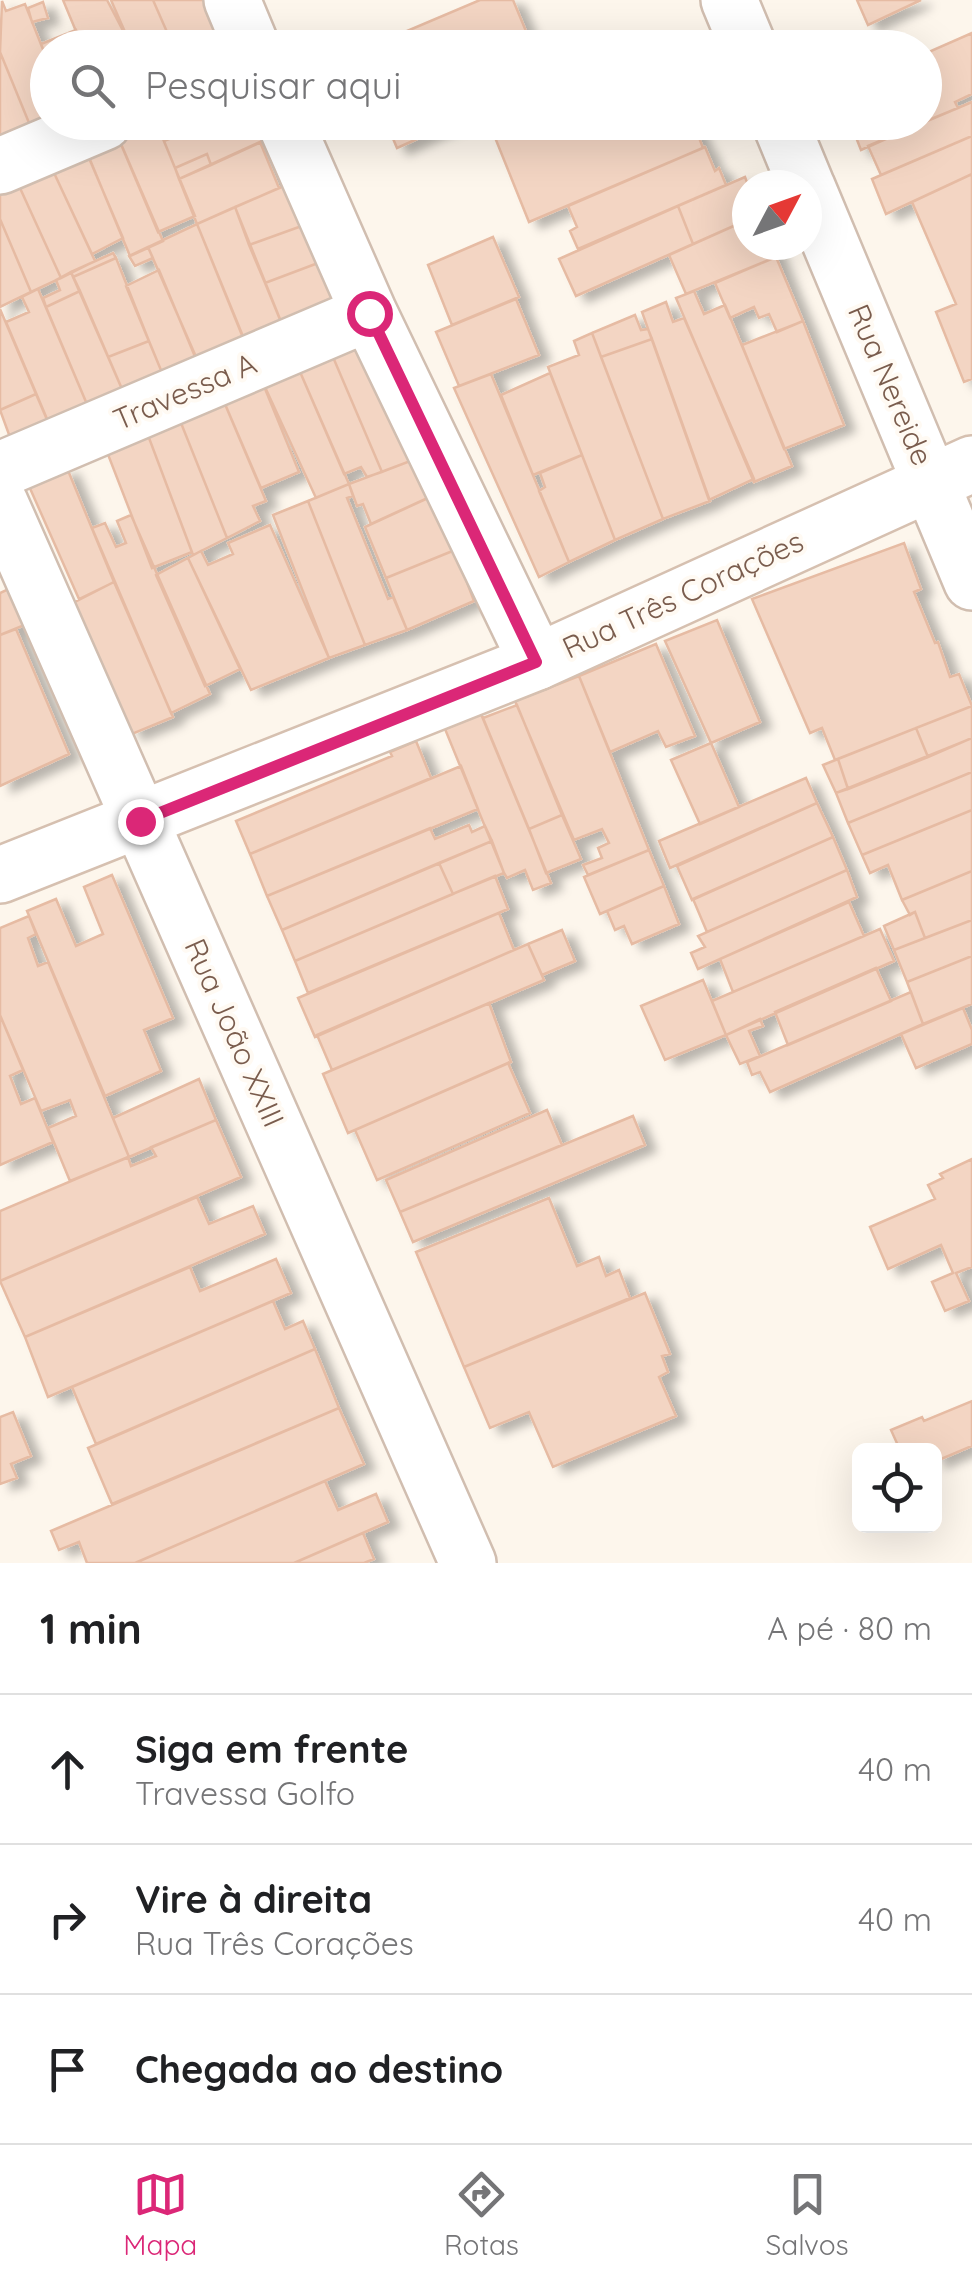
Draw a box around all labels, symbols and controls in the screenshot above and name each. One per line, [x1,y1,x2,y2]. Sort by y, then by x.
search box [30,30,942,140]
icon: search [65,58,120,113]
text: Pesquisar aqui [145,61,401,109]
north arrow [732,170,822,260]
route start [347,291,393,337]
street label: Rua Nereide [840,298,942,471]
street label: Travessa A [107,344,262,438]
street label: Rua Três Corações [556,522,809,667]
route end [118,799,164,845]
street label: Rua João XXIII [177,933,293,1133]
map controls [852,1443,942,1533]
button: locate [852,1443,942,1533]
text: 1 min [40,1602,142,1655]
text: A pé · 80 m [767,1608,932,1648]
text: Siga em frente [135,1725,408,1773]
icon: ahead [40,1742,95,1797]
text: 40 m [858,1749,932,1789]
text: Travessa Golfo [135,1773,355,1813]
text: Vire à direita [135,1875,372,1923]
icon: right [40,1892,95,1947]
text: 40 m [858,1899,932,1939]
text: Rua Três Corações [135,1923,414,1963]
icon: arrive [40,2042,95,2097]
text: Chegada ao destino [135,2045,503,2093]
tab: Mapa [123,2167,197,2262]
tab: Rotas [444,2167,519,2262]
tab: Salvos [766,2167,849,2262]

